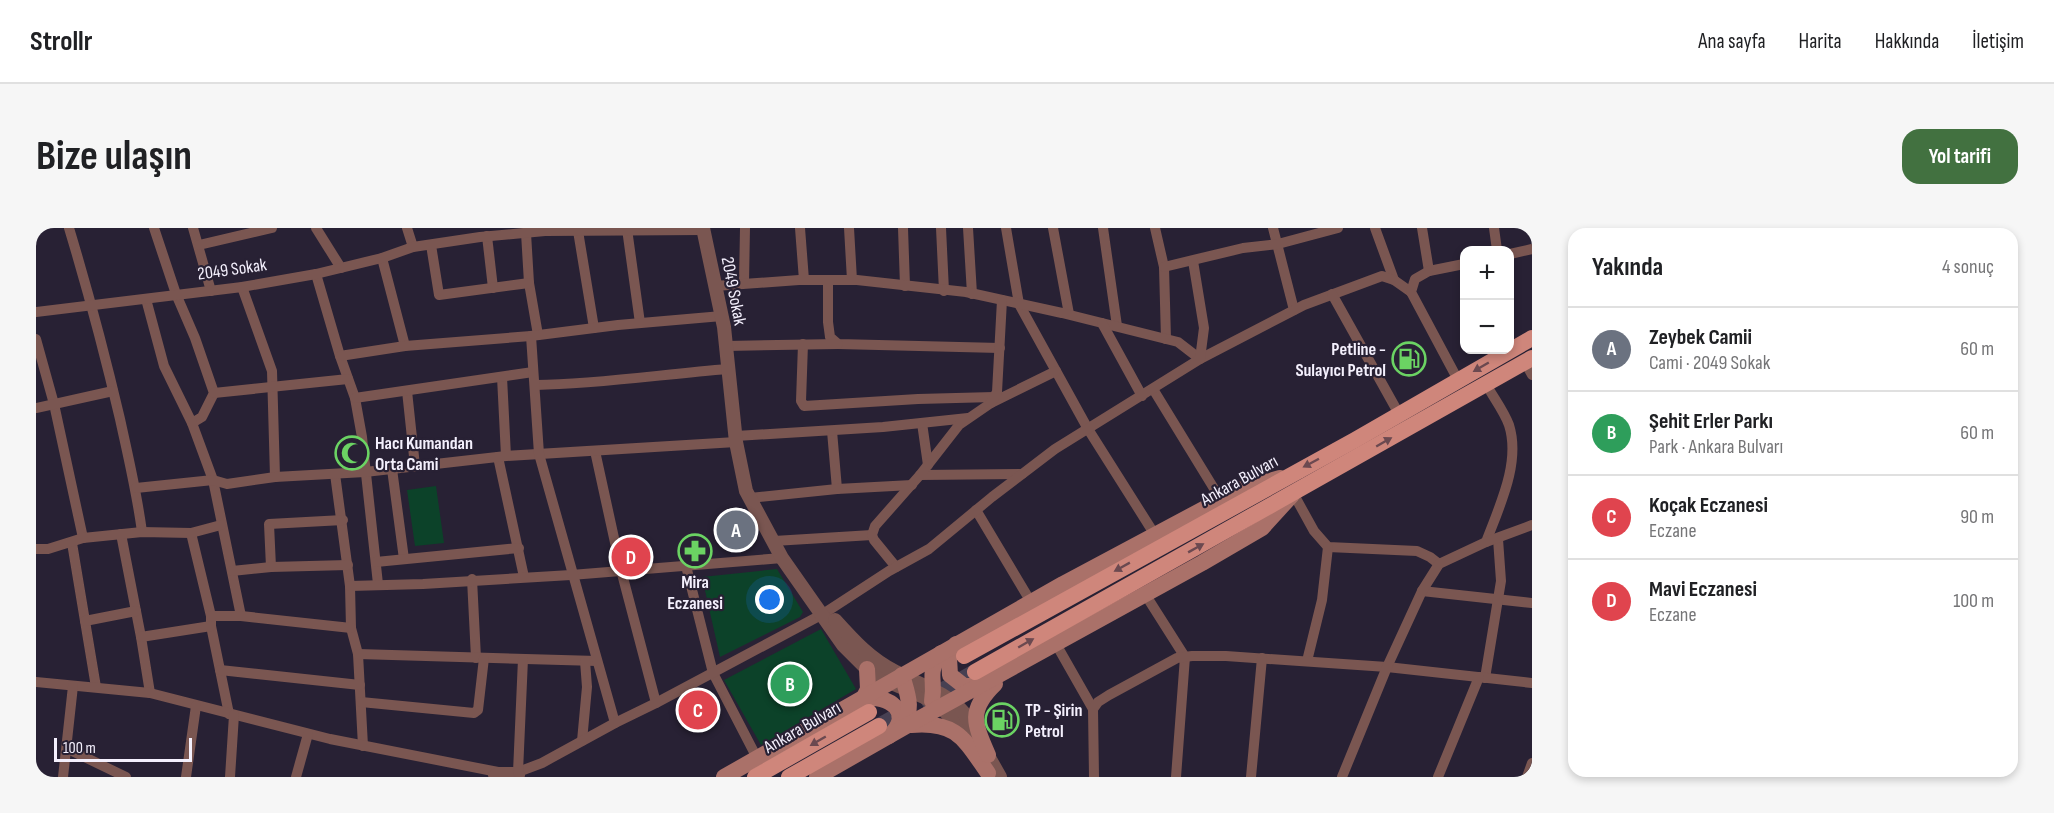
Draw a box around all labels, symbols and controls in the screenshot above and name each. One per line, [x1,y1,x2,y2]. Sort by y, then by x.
text: Strollr [30,25,92,58]
text: Ana sayfa [1698,29,1766,54]
text: Harita [1799,29,1842,54]
text: Hakkında [1875,29,1939,54]
text: İletişim [1972,29,2024,54]
button: Yol tarifi [1902,129,2018,184]
text: Bize ulaşın [36,131,192,182]
map controls [1460,246,1514,354]
button: + [1460,246,1514,300]
text: Yakında [1592,252,1663,283]
street label: 2049 Sokak [196,254,268,285]
street label: 2049 Sokak [717,255,750,327]
text: 4 sonuç [1942,255,1994,279]
button: − [1460,300,1514,354]
text: Zeybek Camii [1649,324,1752,351]
text: A [1607,337,1616,361]
text: 60 m [1960,337,1994,361]
place label: Petline - Sulayıcı Petrol [1295,339,1386,381]
fuel station icon: Petline - Sulayıcı Petrol [1391,341,1427,377]
text: Cami · 2049 Sokak [1649,351,1770,375]
one-way arrow [1473,362,1489,373]
text: Şehit Erler Parkı [1649,408,1773,435]
text: B [1607,421,1616,445]
text: 60 m [1960,421,1994,445]
place label: Hacı Kumandan Orta Cami [375,433,473,475]
mosque icon: Hacı Kumandan Orta Cami [334,435,370,471]
text: Park · Ankara Bulvarı [1649,435,1783,459]
one-way arrow [1376,437,1393,447]
street label: Ankara Bulvarı [1196,451,1282,511]
one-way arrow [1303,458,1320,468]
text: Koçak Eczanesi [1649,492,1768,519]
text: C [1606,505,1617,529]
text: 90 m [1960,505,1994,529]
pin: A [716,508,756,552]
text: Eczane [1649,519,1696,543]
pharmacy icon: Mira Eczanesi [677,533,713,569]
pin: D [612,534,650,580]
one-way arrow [1188,543,1205,553]
one-way arrow [1113,562,1130,572]
place label: Mira Eczanesi [667,572,723,614]
text: Mavi Eczanesi [1649,576,1757,603]
your location [755,585,784,614]
text: D [1606,589,1617,613]
text: 100 m [1953,589,1994,613]
text: Eczane [1649,603,1696,627]
one-way arrow [1018,638,1035,648]
pin: B [770,662,810,706]
pin: C [678,688,718,732]
street label: Ankara Bulvarı [759,697,844,758]
place label: TP - Şirin Petrol [1025,700,1082,742]
fuel station icon: TP - Şirin Petrol [984,702,1020,738]
scale bar [54,735,192,762]
one-way arrow [809,736,826,746]
text: 100 m [63,739,96,758]

